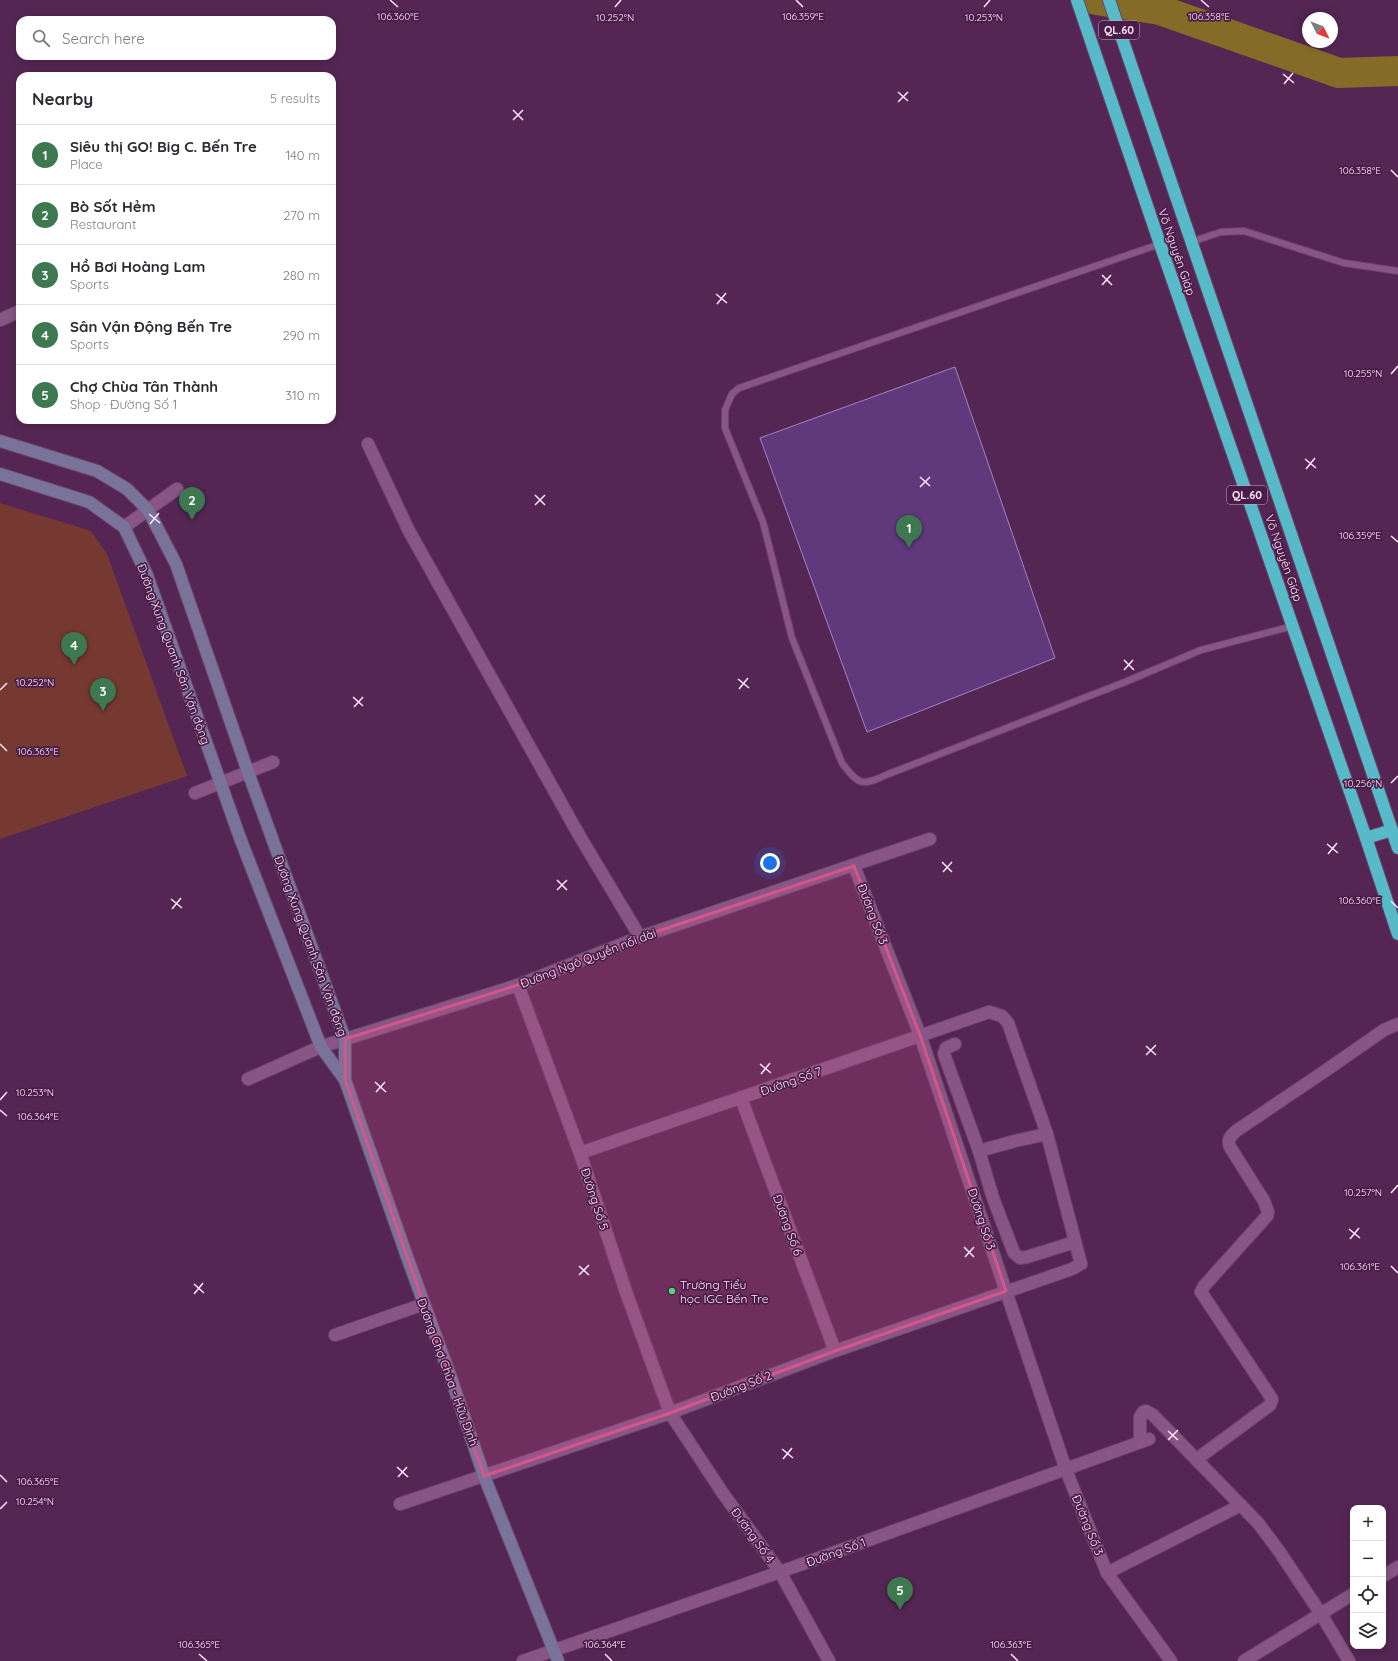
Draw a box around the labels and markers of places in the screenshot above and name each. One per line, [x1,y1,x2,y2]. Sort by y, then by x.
pin: 2 [179,487,205,520]
pin: 1 [896,515,922,548]
pin: 4 [61,632,87,665]
pin: 3 [90,678,116,711]
place label: Trường Tiểu học IGC Bến Tre [680,1277,769,1306]
marker: Trường Tiểu học IGC Bến Tre [667,1286,677,1296]
pin: 5 [887,1577,913,1610]

